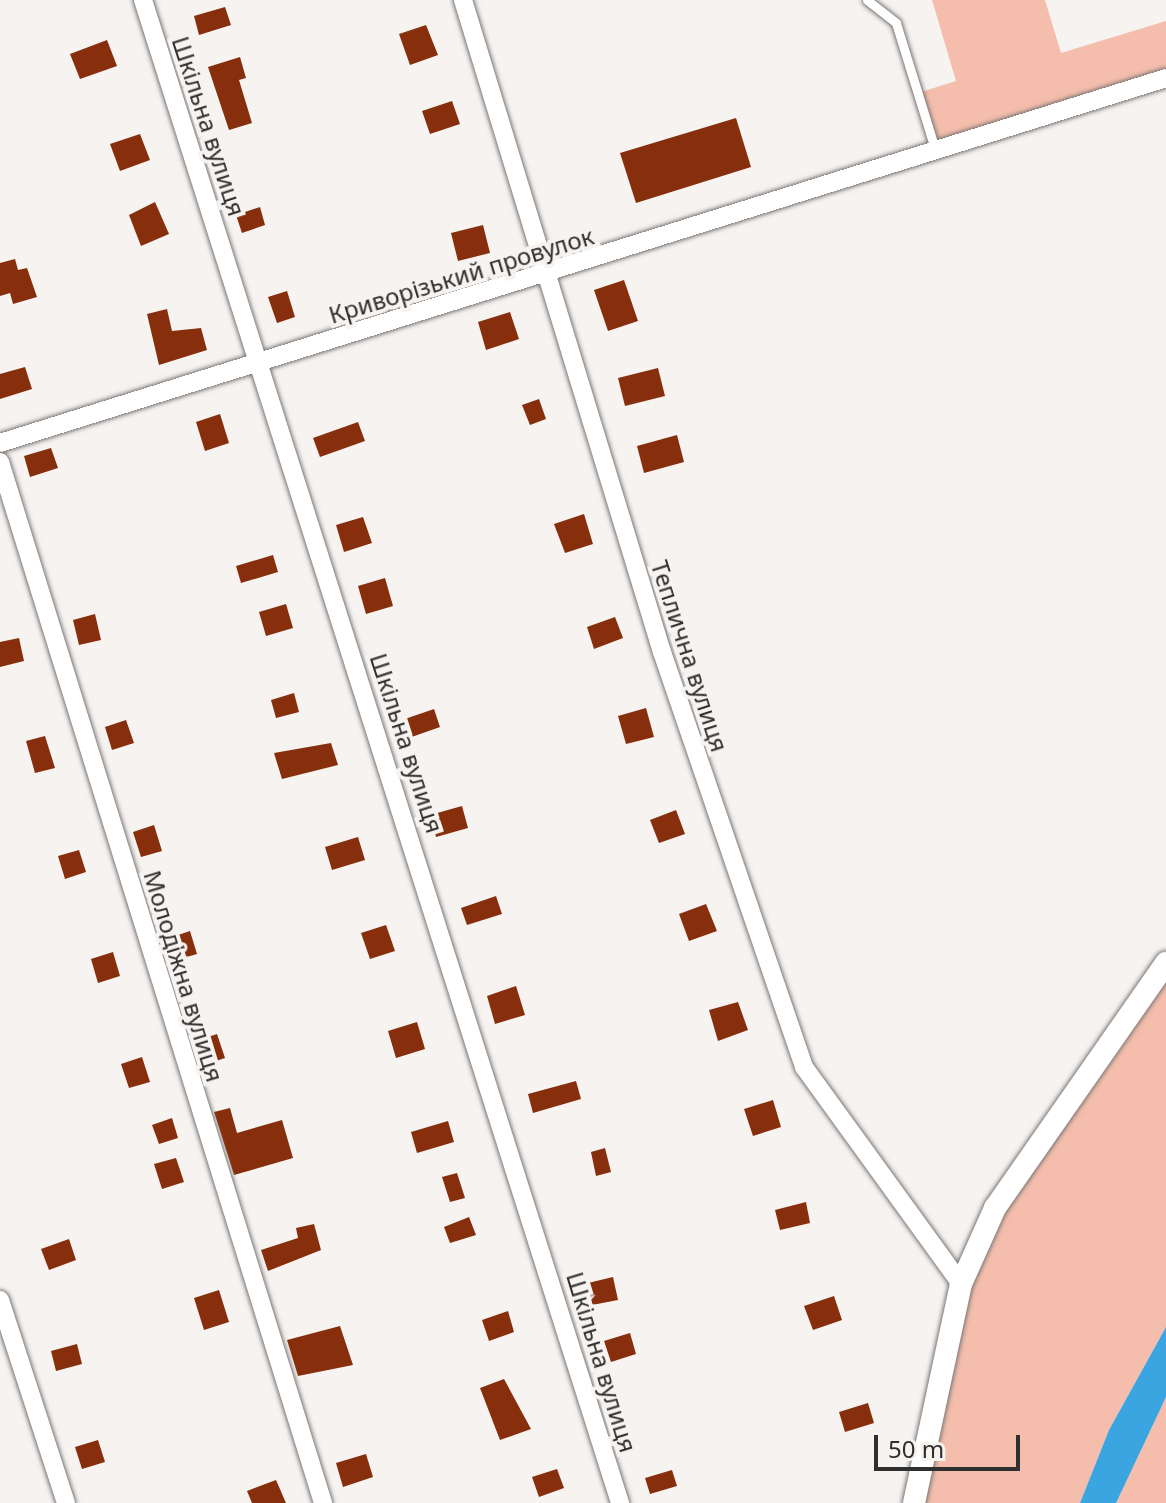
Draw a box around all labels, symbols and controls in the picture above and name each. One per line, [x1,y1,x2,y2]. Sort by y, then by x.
street label: Шкільна вулиця [166,33,252,219]
street label: Криворізький провулок [325,221,597,329]
street label: Теплична вулиця [645,557,735,755]
street label: Шкільна вулиця [364,650,450,836]
street label: Молодіжна вулиця [138,867,230,1085]
street label: Шкільна вулиця [561,1268,643,1456]
scale bar [878,1419,1024,1469]
text: 50 m [888,1432,944,1465]

